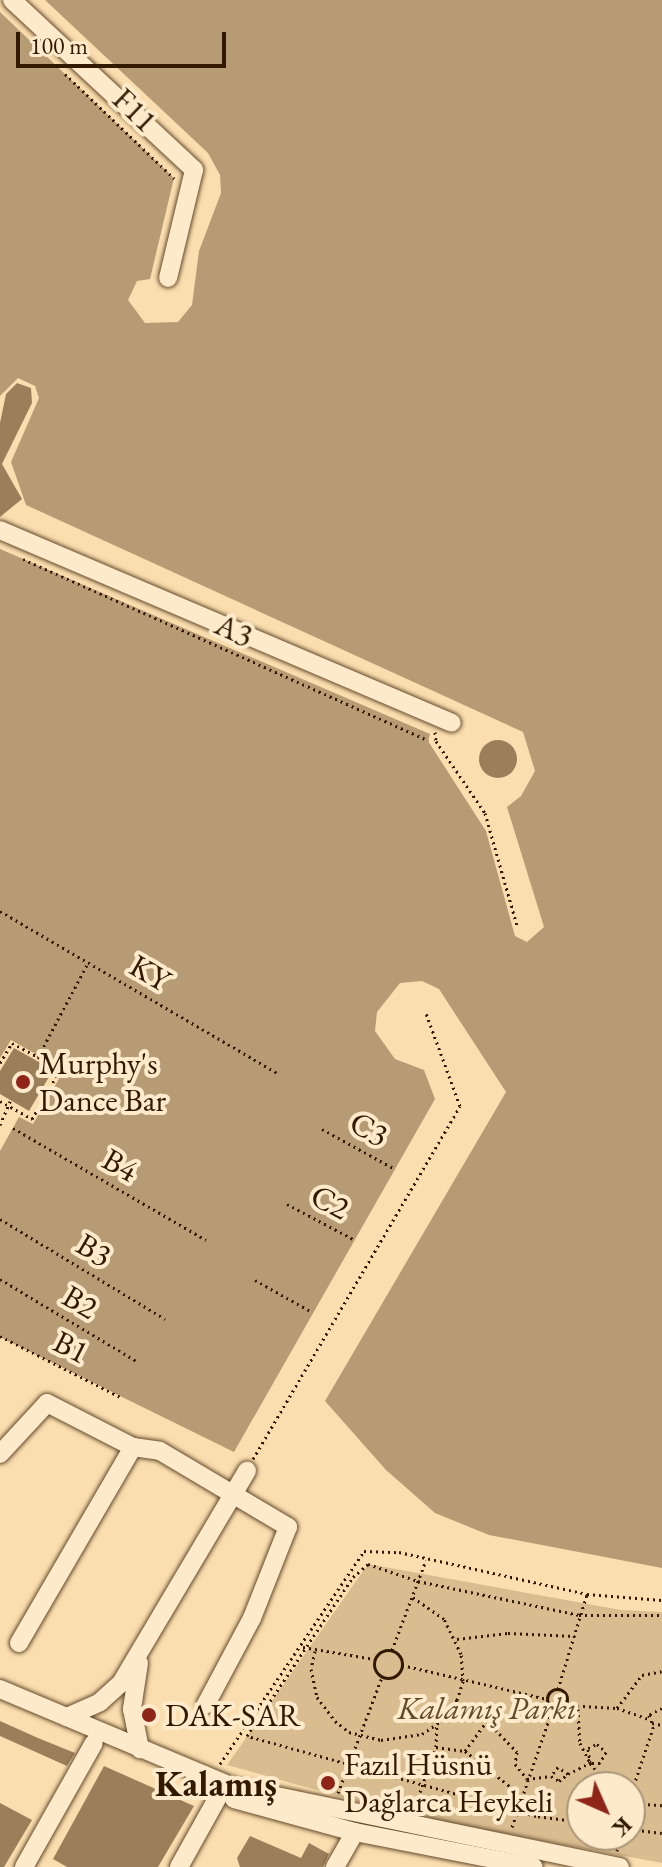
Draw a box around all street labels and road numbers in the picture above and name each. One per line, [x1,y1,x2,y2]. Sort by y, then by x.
street label: F11 [105,80,165,140]
street label: A3 [209,605,259,655]
street label: KY [123,946,177,1000]
street label: C3 [343,1103,395,1155]
street label: B4 [96,1140,144,1190]
street label: C2 [304,1176,356,1228]
street label: B3 [69,1225,119,1275]
street label: B2 [55,1277,105,1327]
street label: B1 [47,1322,95,1372]

